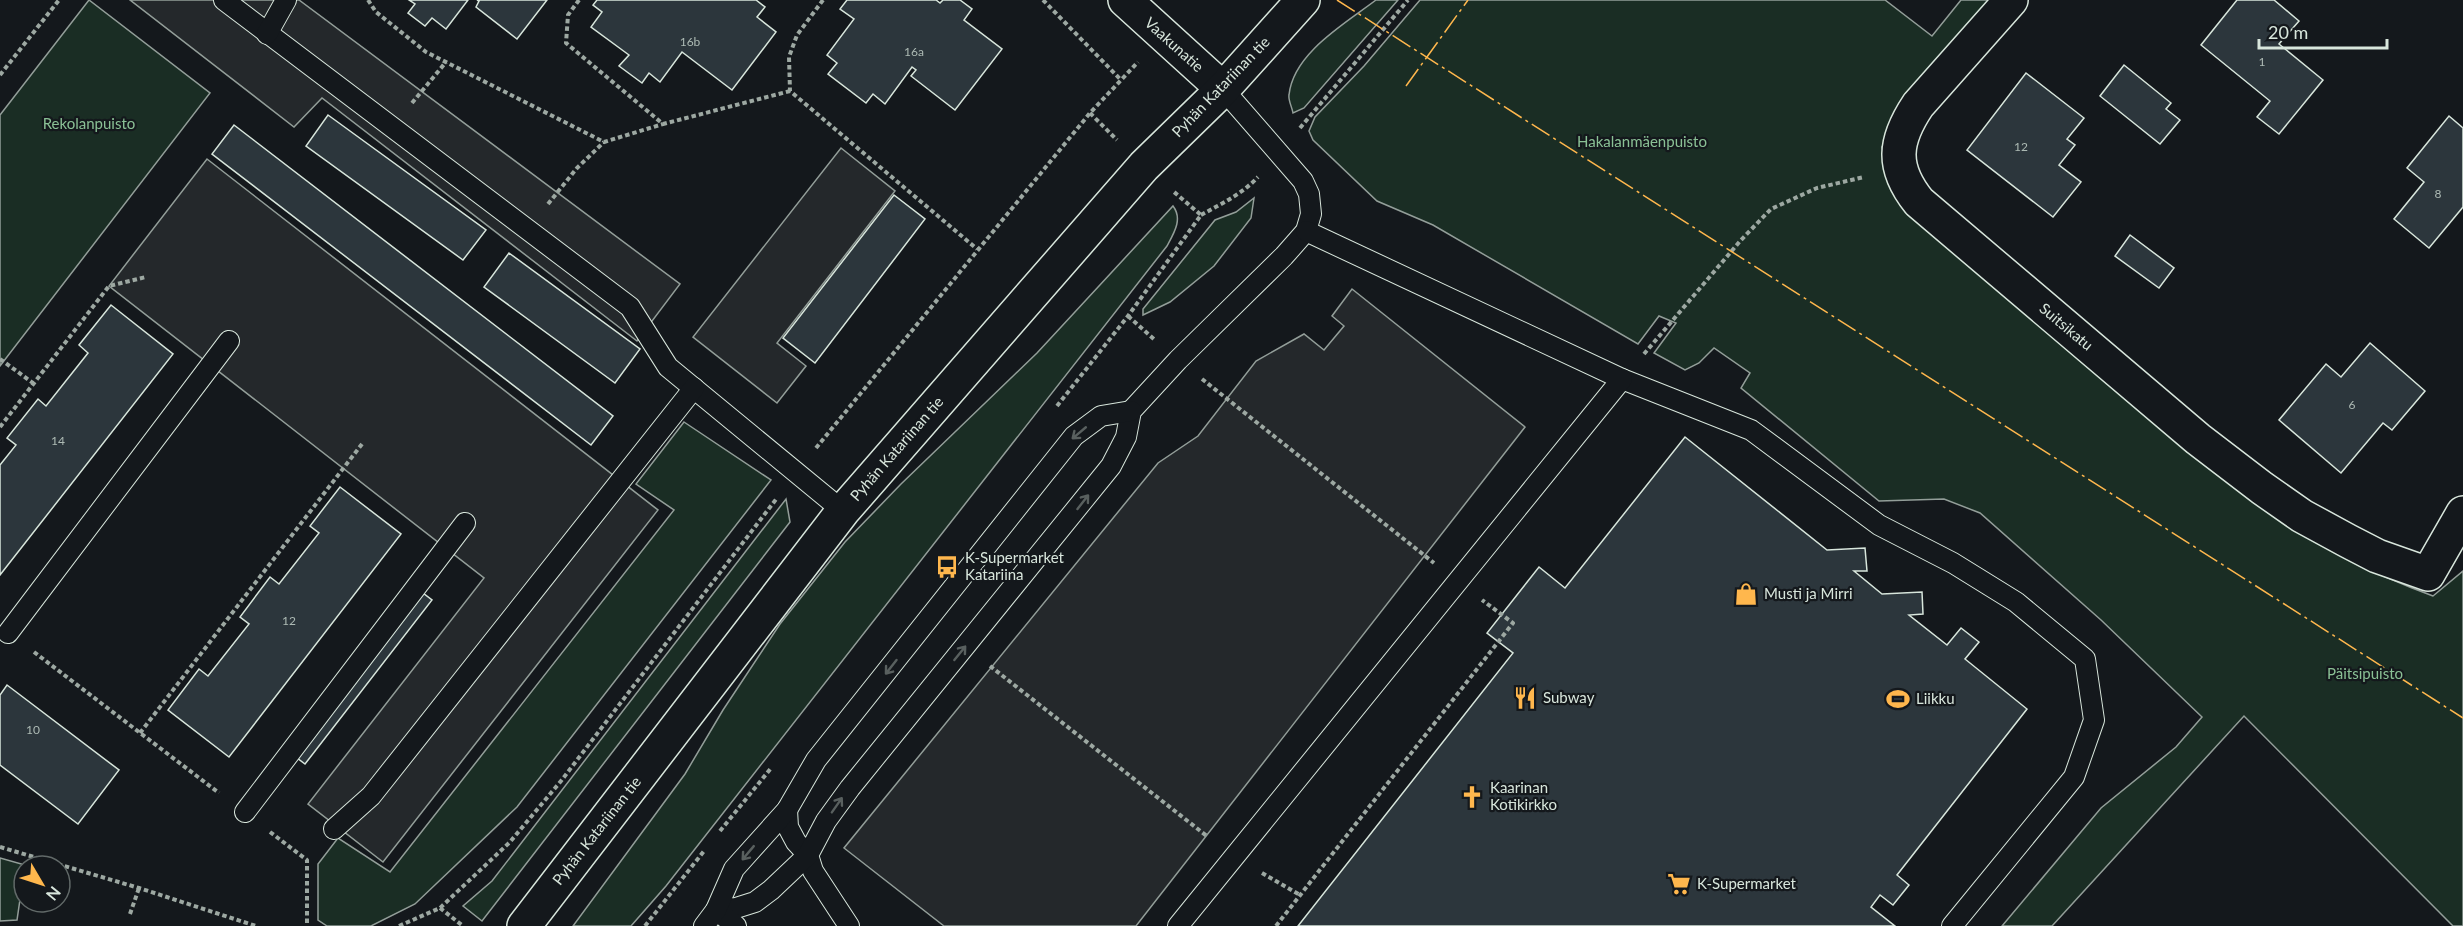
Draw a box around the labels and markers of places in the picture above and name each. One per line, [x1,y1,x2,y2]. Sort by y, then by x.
place label: K-Supermarket Katariina [965,548,1065,583]
bus stop icon: K-Supermarket Katariina [934,554,960,580]
shop icon: Musti ja Mirri [1733,581,1759,607]
place label: Musti ja Mirri [1764,584,1853,602]
restaurant icon: Subway [1512,685,1538,711]
sports icon: Liikku [1885,686,1911,712]
place label: Subway [1543,688,1595,706]
place label: Liikku [1916,689,1955,707]
place label: Kaarinan Kotikirkko [1490,778,1557,813]
church icon: Kaarinan Kotikirkko [1459,784,1485,810]
supermarket icon: K-Supermarket [1666,871,1692,897]
place label: K-Supermarket [1697,874,1797,892]

